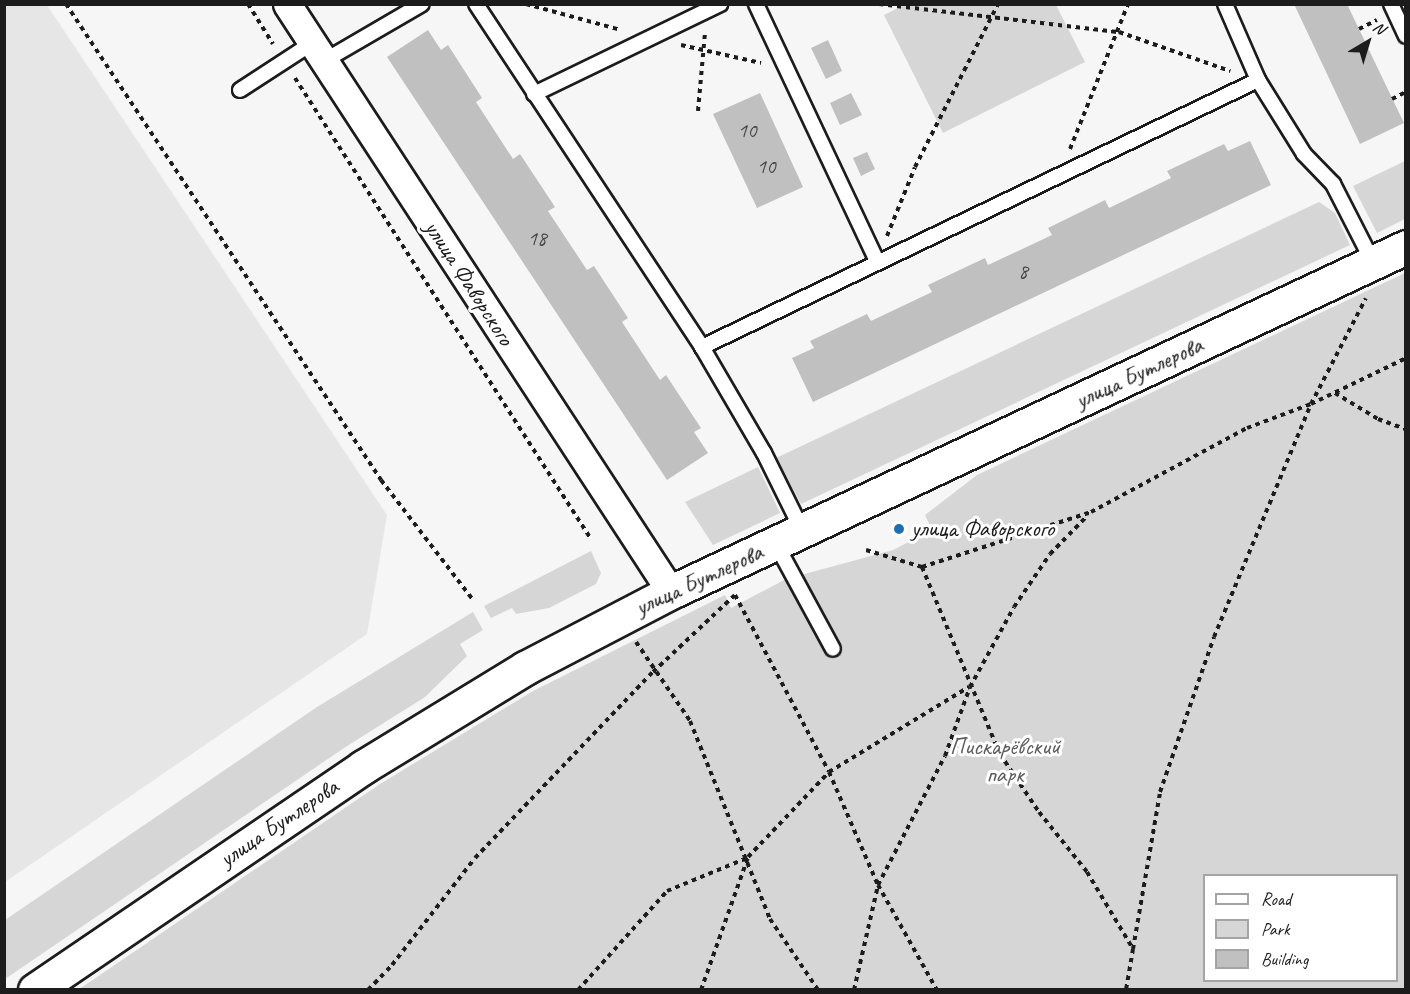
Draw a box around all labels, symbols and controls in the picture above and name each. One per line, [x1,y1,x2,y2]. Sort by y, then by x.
north arrow [1338,12,1398,72]
text: N [1369,17,1389,39]
house number: 10 [738,117,756,143]
house number: 10 [757,153,775,179]
street label: улица Фаворского [418,215,520,351]
house number: 18 [528,225,546,251]
house number: 8 [1018,258,1028,284]
street label: улица Бутлерова [1072,331,1206,415]
place label: улица Фаворского [911,515,1055,543]
marker: улица Фаворского [892,522,906,536]
street label: улица Бутлерова [632,538,766,622]
park label: Пискарёвский парк [950,733,1060,789]
street label: улица Бутлерова [215,773,343,873]
legend [1203,874,1398,982]
text: Road [1261,888,1291,910]
text: Park [1261,918,1290,940]
text: Building [1261,948,1308,970]

